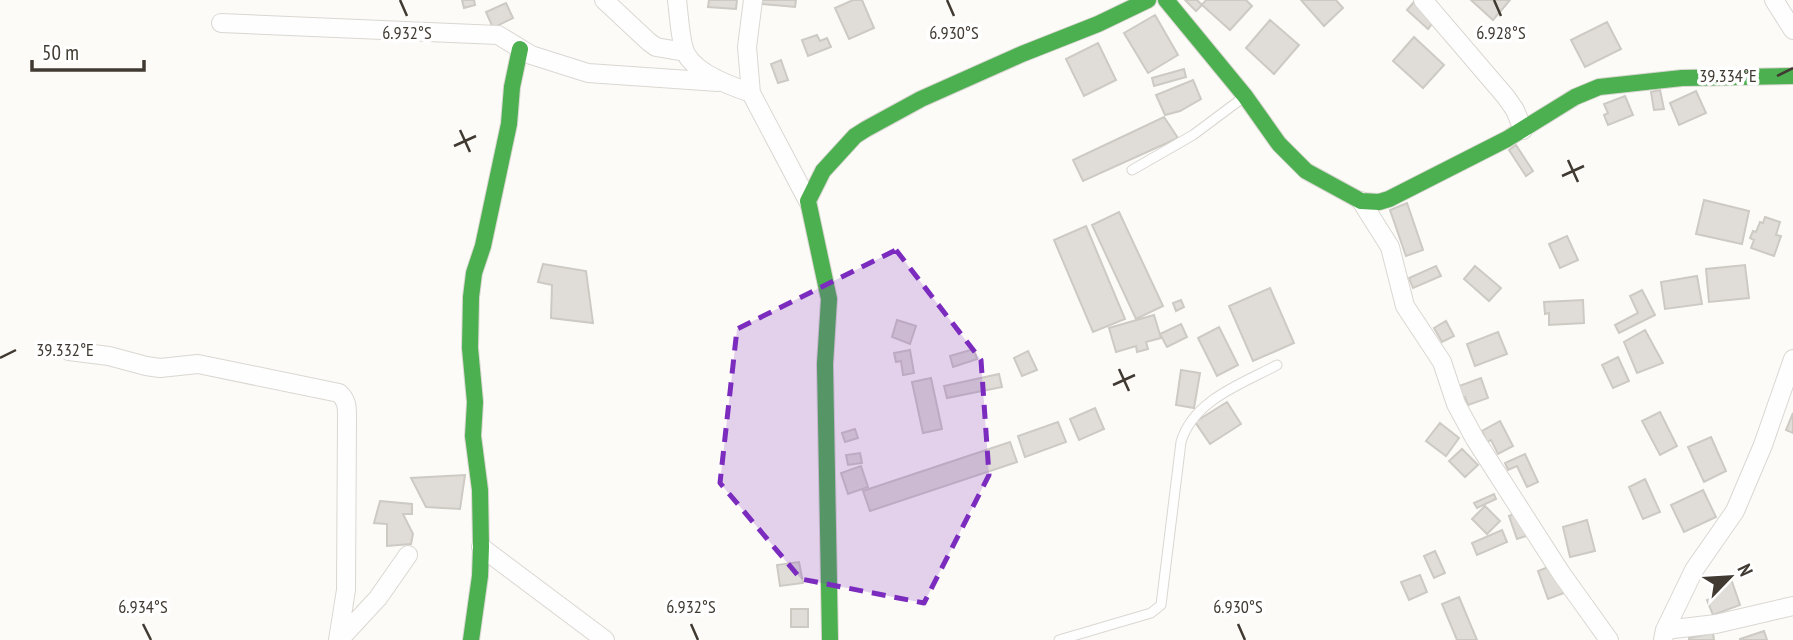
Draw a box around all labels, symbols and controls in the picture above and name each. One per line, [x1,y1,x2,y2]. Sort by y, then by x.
text: 6.932°S [382,21,432,44]
text: 6.930°S [929,21,979,44]
text: 6.928°S [1476,21,1526,44]
scale bar [32,28,144,72]
text: 50 m [42,39,79,66]
text: 39.334°E [1699,64,1757,87]
text: 39.332°E [36,338,94,361]
north arrow [1695,542,1765,612]
text: N [1732,560,1758,580]
text: 6.934°S [118,595,168,618]
text: 6.932°S [666,595,716,618]
text: 6.930°S [1213,595,1263,618]

